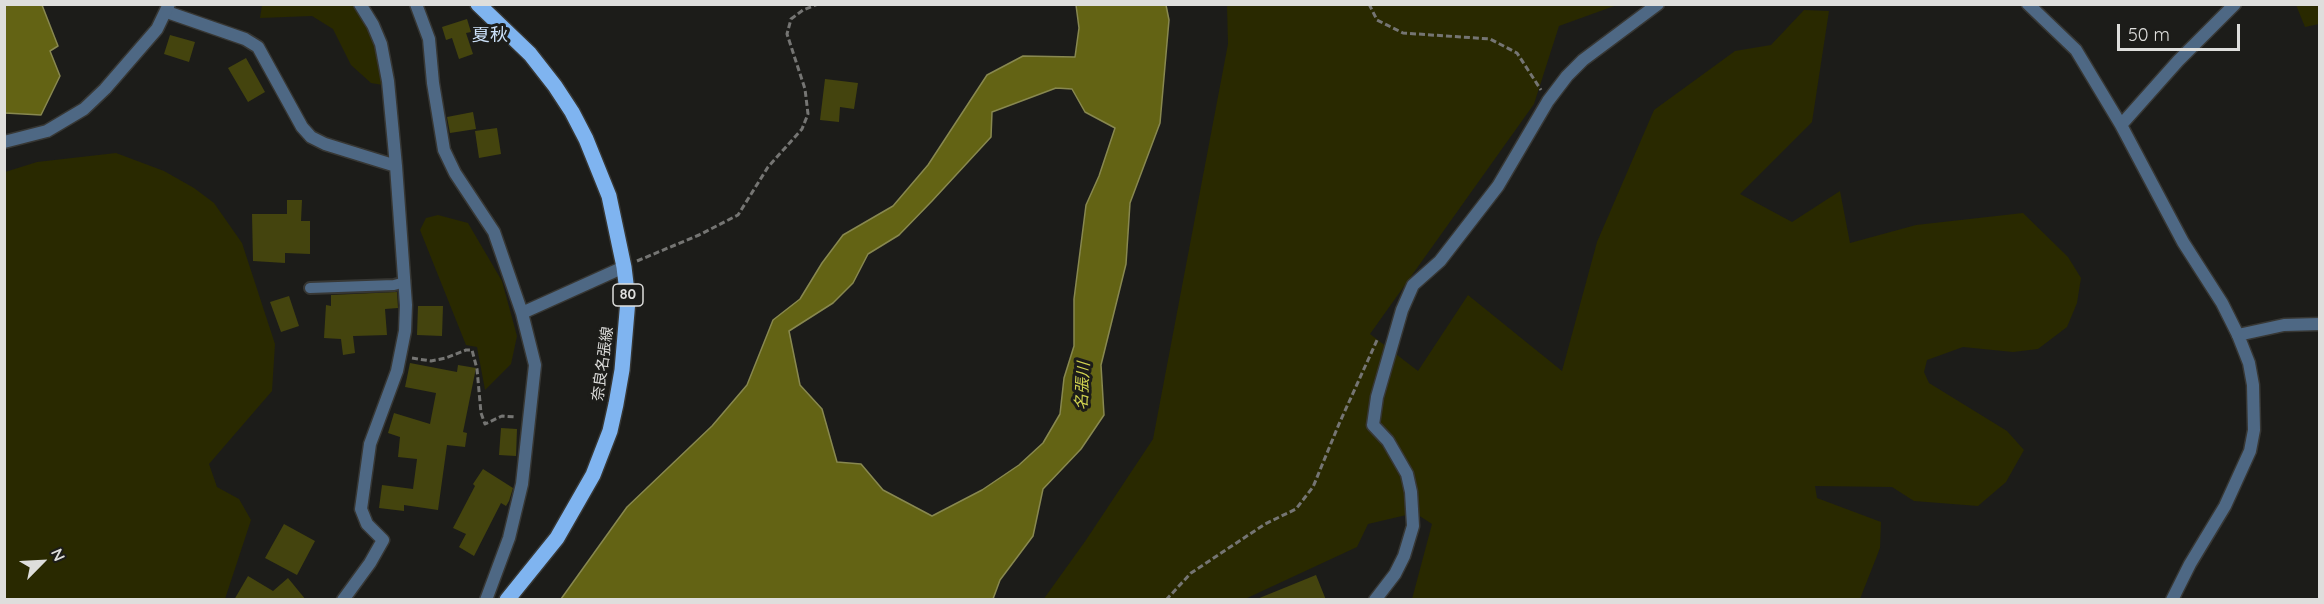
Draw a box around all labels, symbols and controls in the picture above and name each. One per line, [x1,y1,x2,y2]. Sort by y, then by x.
scale bar [2120,12,2243,50]
text: 50 m [2128,23,2170,46]
district label: 夏秋 [472,25,508,47]
road number: 80 [613,284,643,306]
street label: 奈良名張線 [589,326,617,402]
water label: 名張川 [1072,362,1094,410]
north arrow [12,532,72,592]
text: N [47,545,70,564]

